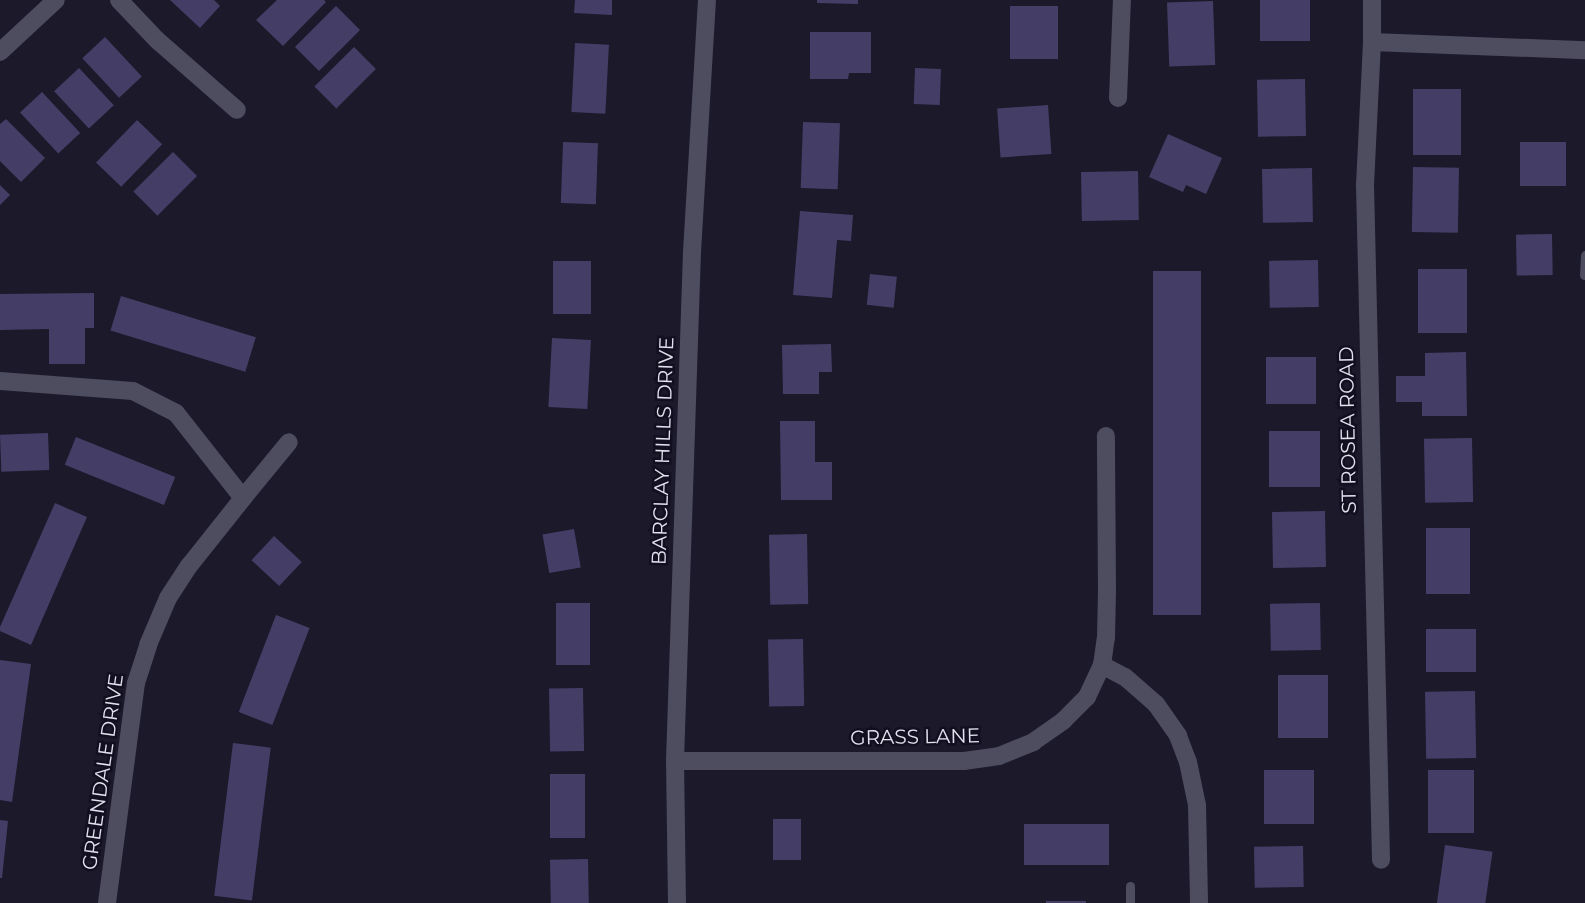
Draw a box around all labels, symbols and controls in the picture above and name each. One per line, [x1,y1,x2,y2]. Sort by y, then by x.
street label: BARCLAY HILLS DRIVE [647,337,679,565]
street label: ST ROSEA ROAD [1335,346,1361,514]
street label: GREENDALE DRIVE [77,672,129,872]
street label: GRASS LANE [850,724,980,750]

